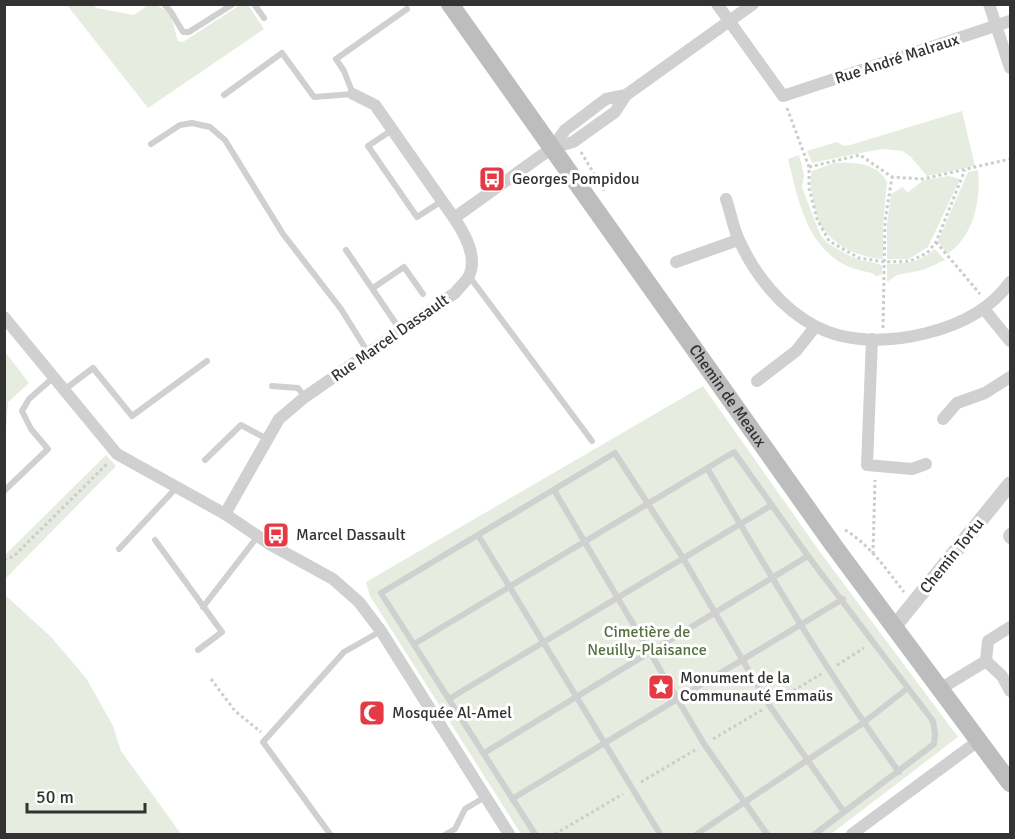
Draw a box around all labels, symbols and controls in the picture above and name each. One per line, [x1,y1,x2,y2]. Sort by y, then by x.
street label: Rue André Malraux [832,29,962,88]
bus stop icon: Georges Pompidou [477,164,507,194]
place label: Georges Pompidou [512,169,639,189]
street label: Rue Marcel Dassault [327,290,453,386]
street label: Chemin de Meaux [684,341,771,451]
street label: Chemin Tortu [916,514,988,598]
bus stop icon: Marcel Dassault [261,520,291,550]
place label: Marcel Dassault [296,525,406,545]
park label: Cimetière de Neuilly-Plaisance [587,622,707,660]
place label: Monument de la Communauté Emmaüs [680,668,833,706]
place icon: Monument de la Communauté Emmaüs [646,672,676,702]
mosque icon: Mosquée Al-Amel [357,698,387,728]
place label: Mosquée Al-Amel [392,703,512,723]
scale bar [27,776,146,814]
text: 50 m [36,786,74,808]

